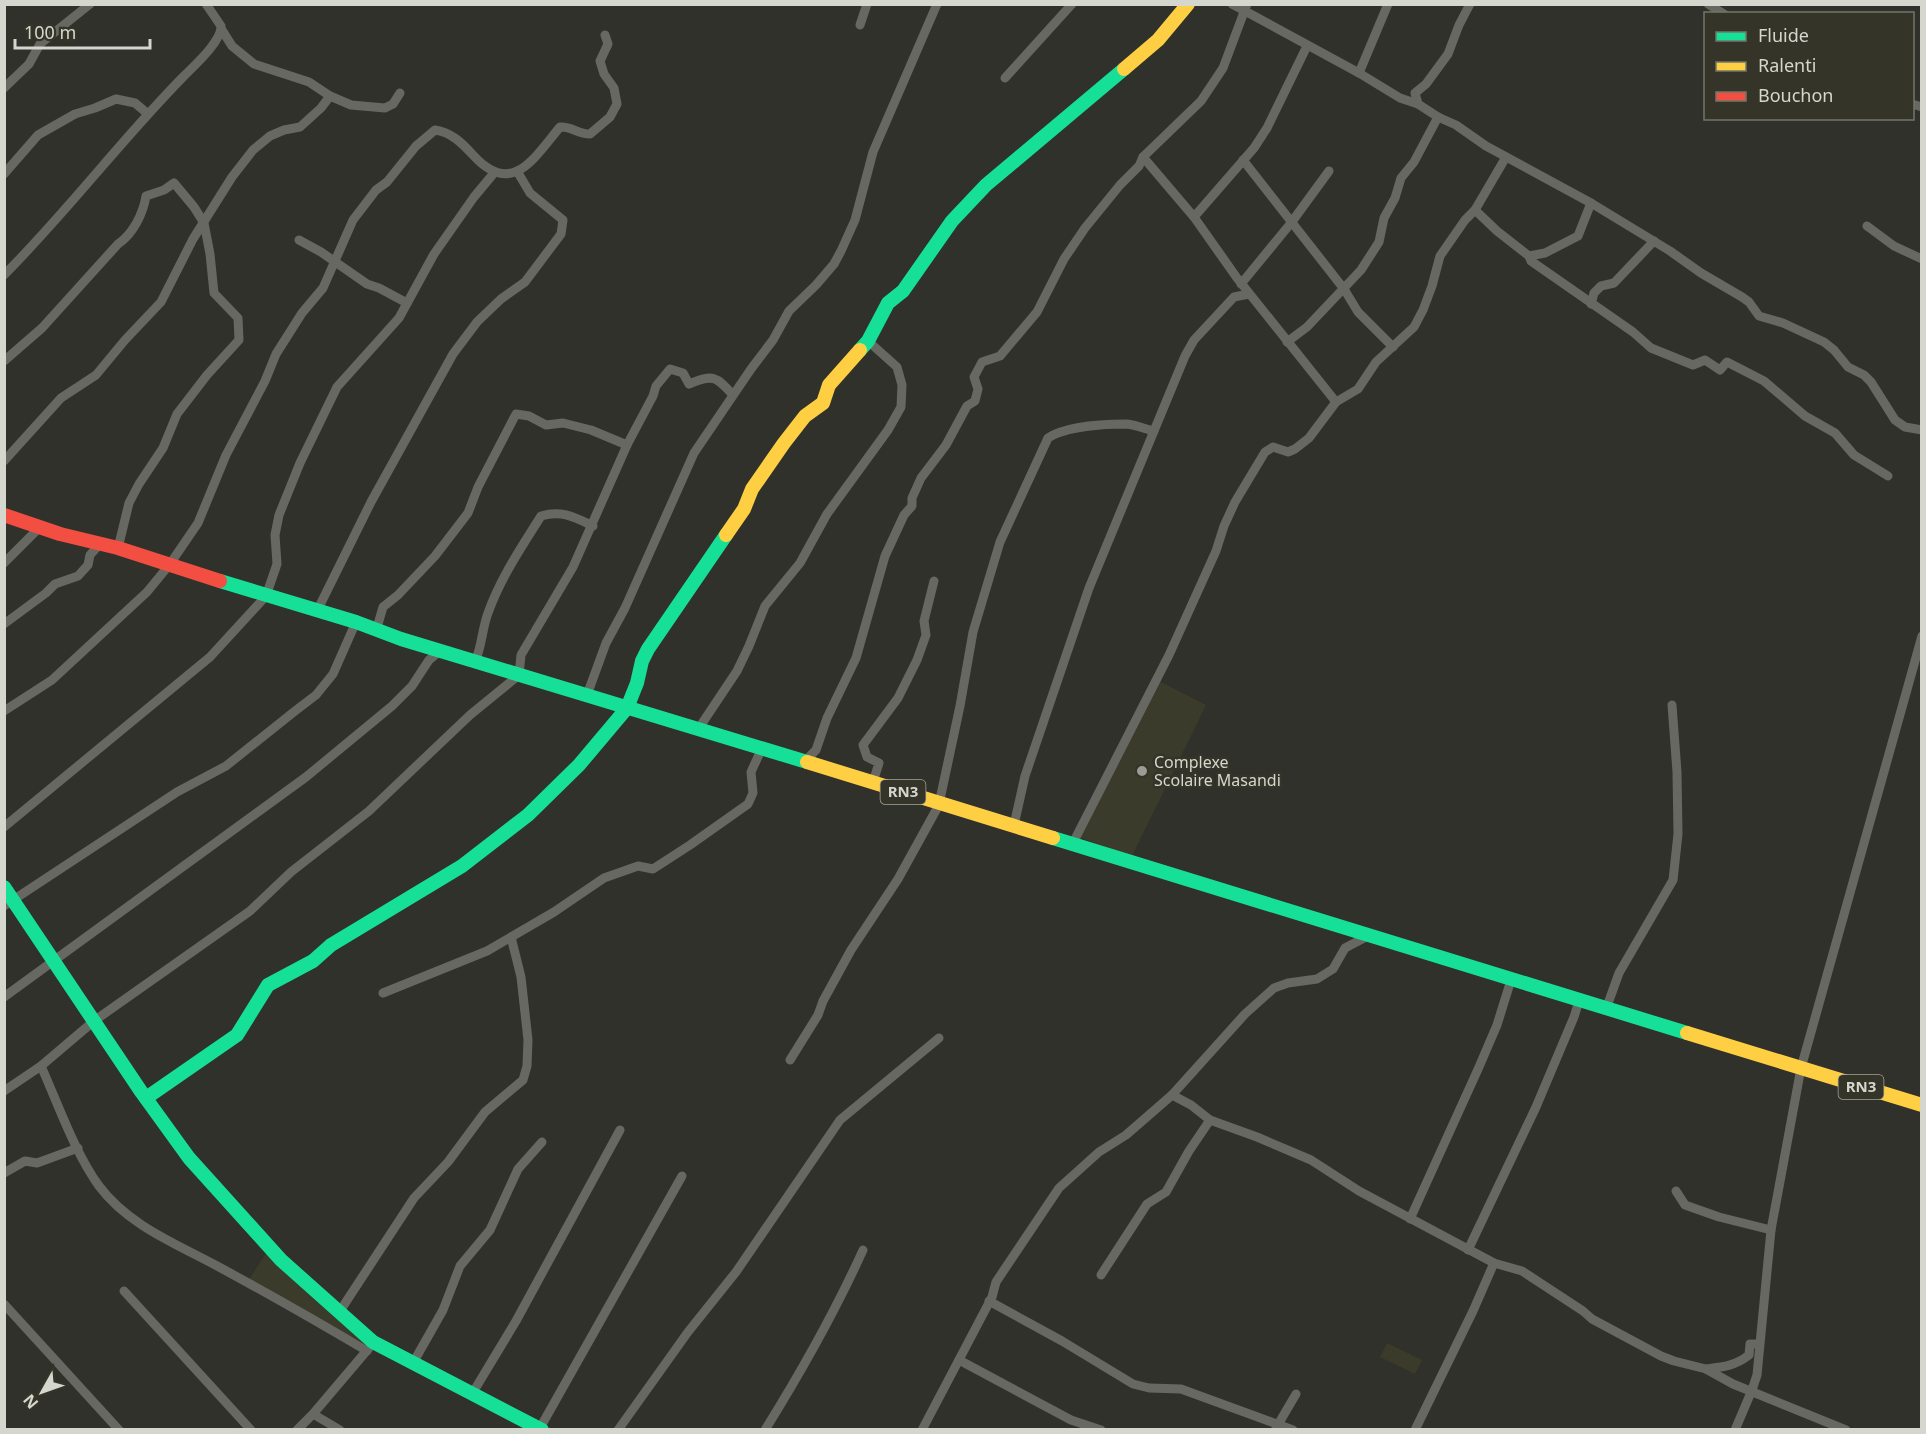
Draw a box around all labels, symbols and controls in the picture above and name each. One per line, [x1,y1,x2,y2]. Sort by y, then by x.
scale bar [15,12,150,50]
legend [1704,12,1914,120]
text: 100 m [24,20,76,44]
text: Fluide [1758,23,1809,47]
text: Ralenti [1758,53,1816,77]
text: Bouchon [1758,83,1834,107]
place label: Complexe Scolaire Masandi [1154,751,1281,791]
marker: Complexe Scolaire Masandi [1135,764,1149,778]
road number: RN3 [880,780,926,804]
road number: RN3 [1838,1075,1884,1099]
north arrow [12,1362,72,1422]
text: N [18,1390,43,1414]

